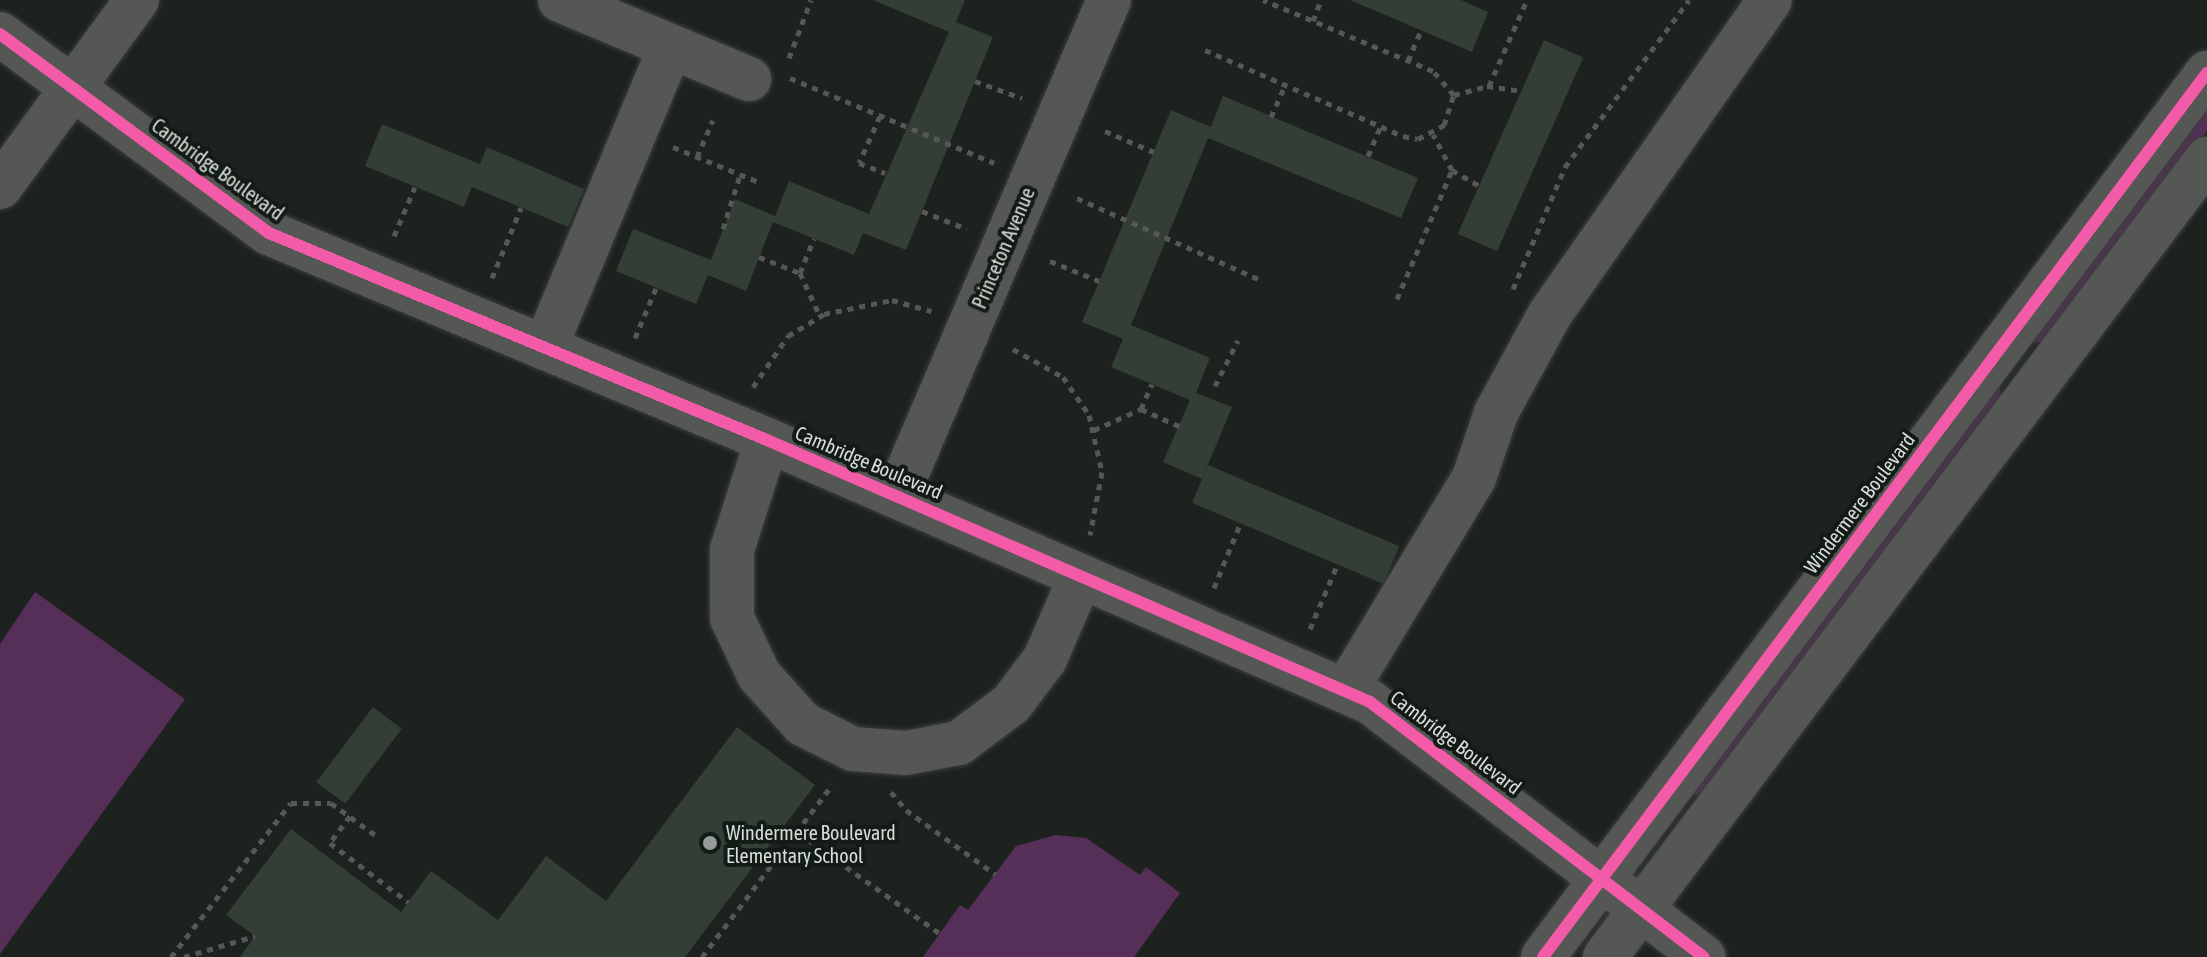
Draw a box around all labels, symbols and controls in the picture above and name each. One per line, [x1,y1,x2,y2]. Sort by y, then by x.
street label: Cambridge Boulevard [147,113,289,225]
street label: Princeton Avenue [967,184,1039,312]
street label: Cambridge Boulevard [792,420,946,504]
street label: Windermere Boulevard [1798,428,1920,578]
street label: Cambridge Boulevard [1386,685,1526,799]
place label: Windermere Boulevard Elementary School [726,820,896,867]
marker: Windermere Boulevard Elementary School [701,834,719,852]

